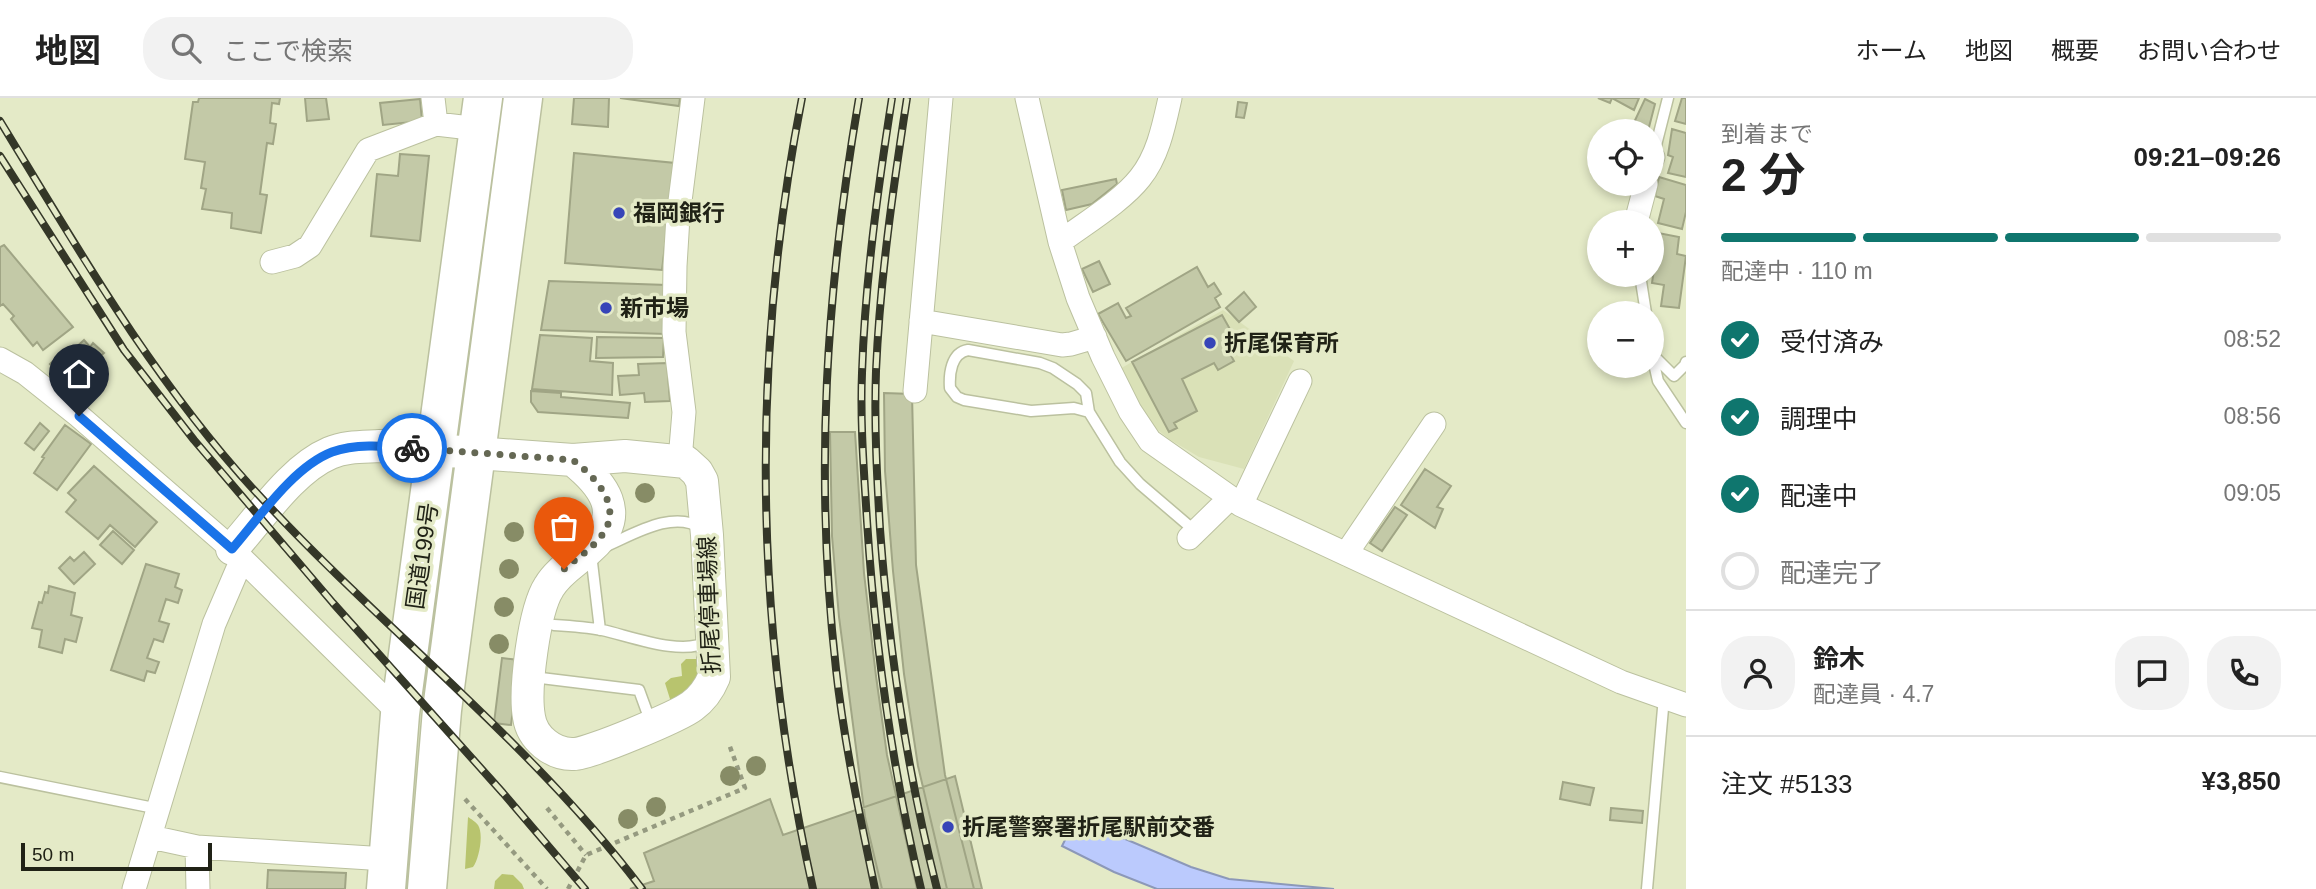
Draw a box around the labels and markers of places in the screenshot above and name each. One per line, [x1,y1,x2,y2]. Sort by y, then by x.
place label: 福岡銀行 [633,200,725,226]
marker: 福岡銀行 [611,205,627,221]
place label: 新市場 [620,295,689,321]
marker: 新市場 [598,300,614,316]
place label: 折尾保育所 [1224,330,1339,356]
marker: 折尾保育所 [1202,335,1218,351]
pin [49,344,109,416]
pin [534,497,594,569]
place label: 折尾警察署折尾駅前交番 [962,814,1215,840]
marker: 折尾警察署折尾駅前交番 [940,819,956,835]

